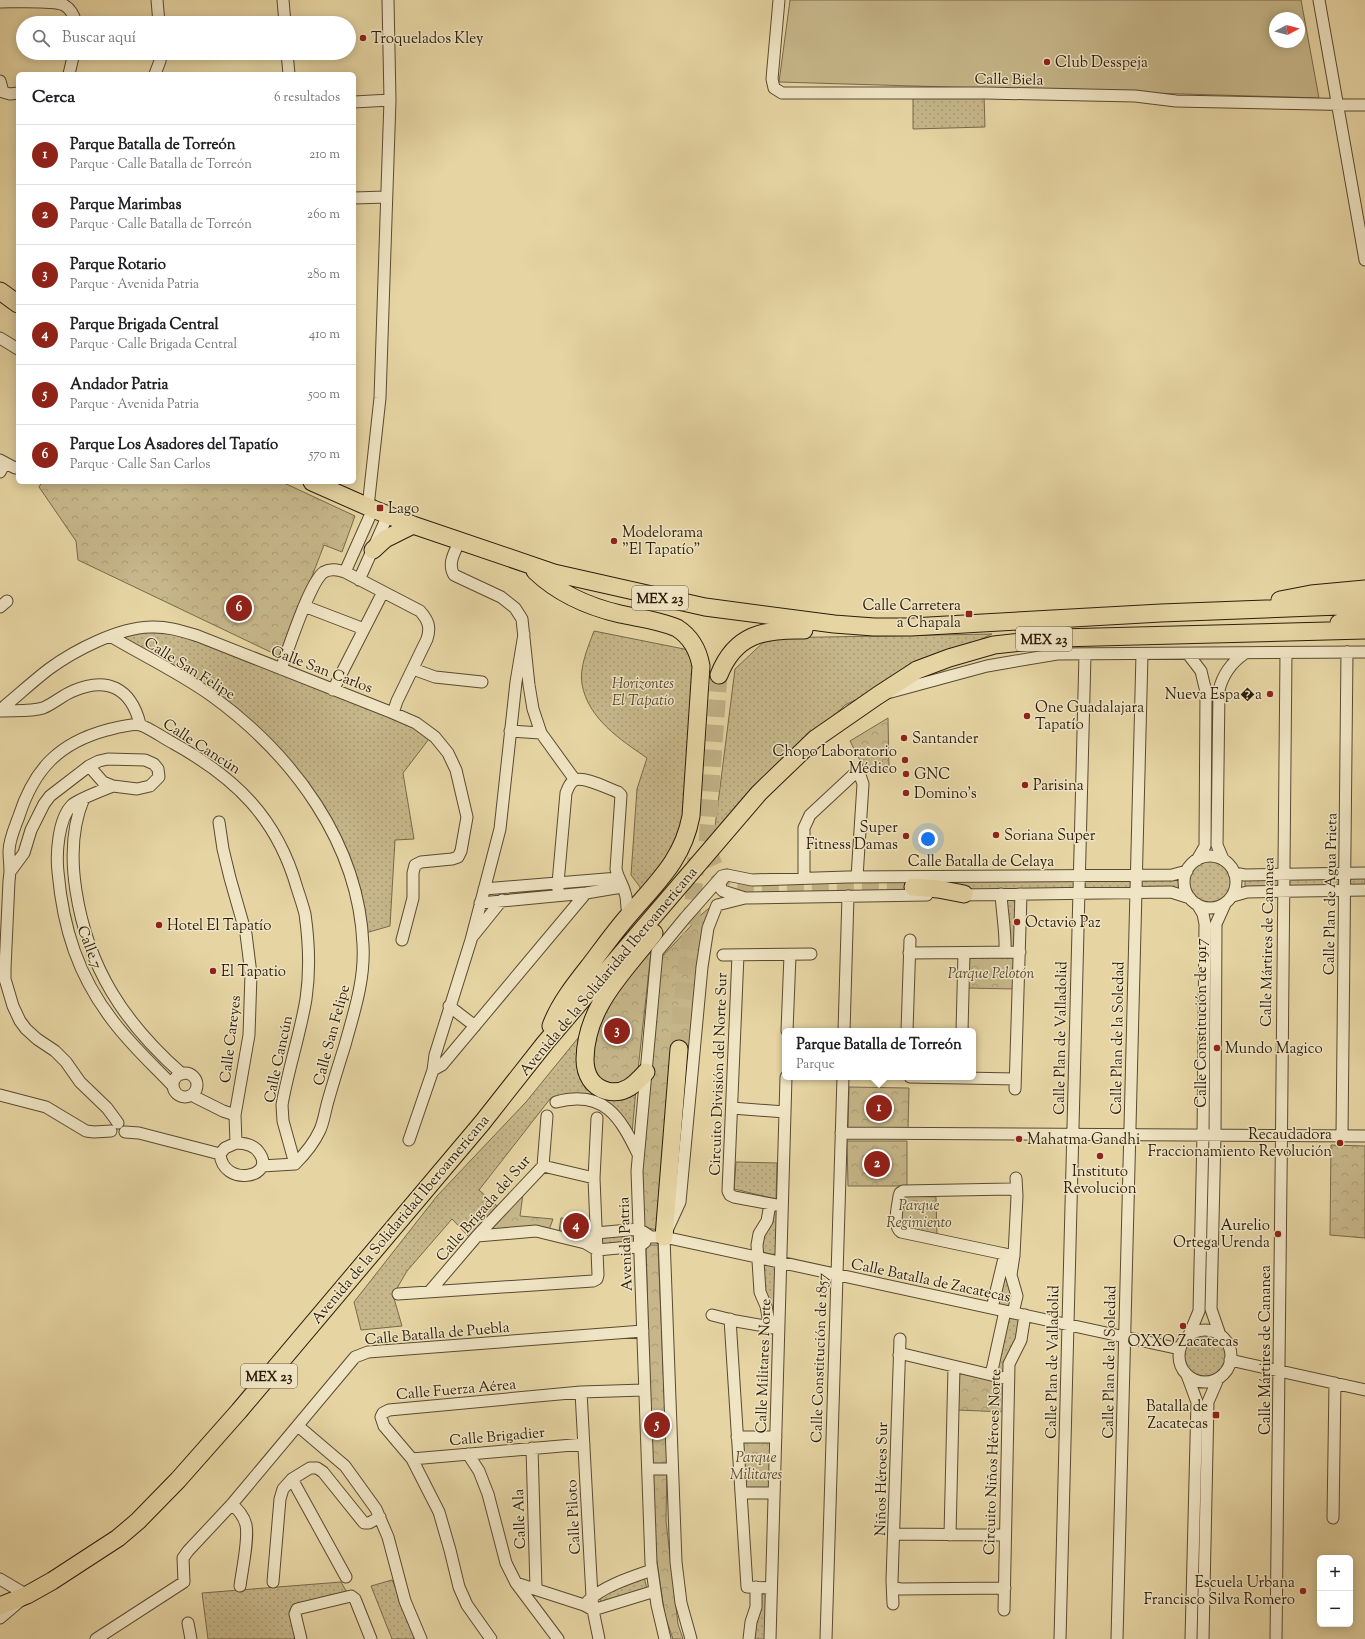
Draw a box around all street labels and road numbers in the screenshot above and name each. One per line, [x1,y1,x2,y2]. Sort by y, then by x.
street label: Calle Biela [974,69,1044,92]
road number: MEX 23 [632,586,688,610]
road number: MEX 23 [1016,627,1072,651]
street label: Calle San Felipe [140,633,239,706]
street label: Calle San Carlos [268,641,375,699]
street label: Calle Cancún [158,714,244,780]
street label: Calle Plan de Agua Prieta [1320,813,1343,975]
street label: Calle Batalla de Celaya [908,852,1054,873]
street label: Calle Mártires de Cananea [1257,857,1280,1027]
street label: Avenida de la Solidaridad Iberoamericana [515,863,703,1081]
street label: Calle 7 [71,923,107,973]
street label: Calle Constitución de 1917 [1192,938,1213,1108]
street label: Calle Plan de Valladolid [1050,960,1073,1115]
street label: Calle Plan de la Soledad [1107,961,1130,1115]
street label: Circuito División del Norte Sur [705,972,734,1176]
street label: Calle San Felipe [309,983,356,1088]
street label: Calle Careyes [216,994,247,1084]
street label: Calle Cancún [260,1013,299,1105]
street label: Avenida de la Solidaridad Iberoamericana [307,1111,495,1329]
street label: Calle Brigada del Sur [432,1151,537,1267]
street label: Avenida Patria [614,1196,639,1291]
street label: Calle Batalla de Zacatecas [849,1254,1013,1309]
street label: Calle Mártires de Cananea [1256,1265,1277,1435]
street label: Calle Constitución de 1857 [807,1272,834,1443]
street label: Calle Plan de Valladolid [1042,1284,1065,1439]
street label: Calle Plan de la Soledad [1099,1285,1122,1439]
street label: Calle Militares Norte [752,1298,777,1434]
street label: Calle Batalla de Puebla [364,1318,511,1351]
road number: MEX 23 [241,1364,297,1388]
street label: Circuito Niños Héroes Norte [980,1369,1007,1556]
street label: Calle Fuerza Aérea [395,1375,517,1406]
street label: Niños Héroes Sur [871,1421,894,1536]
street label: Calle Brigadier [449,1423,546,1452]
street label: Calle Piloto [562,1479,587,1555]
street label: Calle Ala [509,1488,532,1550]

